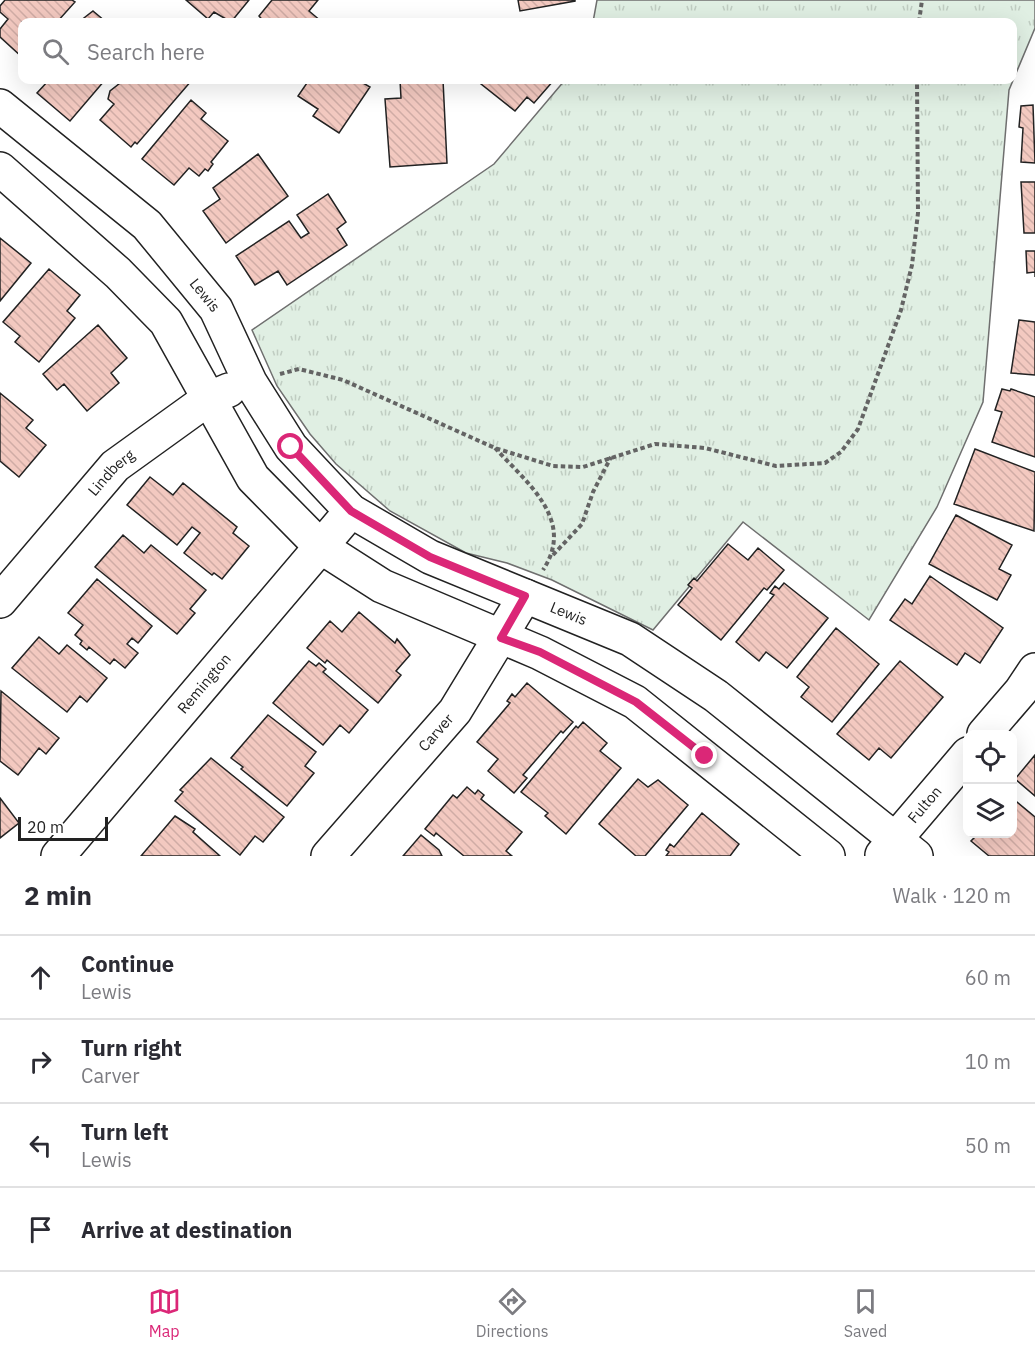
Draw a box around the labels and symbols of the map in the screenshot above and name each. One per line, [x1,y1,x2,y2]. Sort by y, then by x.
street label: Lewis [186,274,225,316]
route start [277,433,303,459]
street label: Lindberg [84,445,138,500]
street label: Lewis [547,597,590,629]
street label: Remington [173,649,235,717]
street label: Carver [414,709,458,755]
route end [691,742,717,768]
street label: Fulton [903,782,945,827]
scale bar [18,814,108,842]

